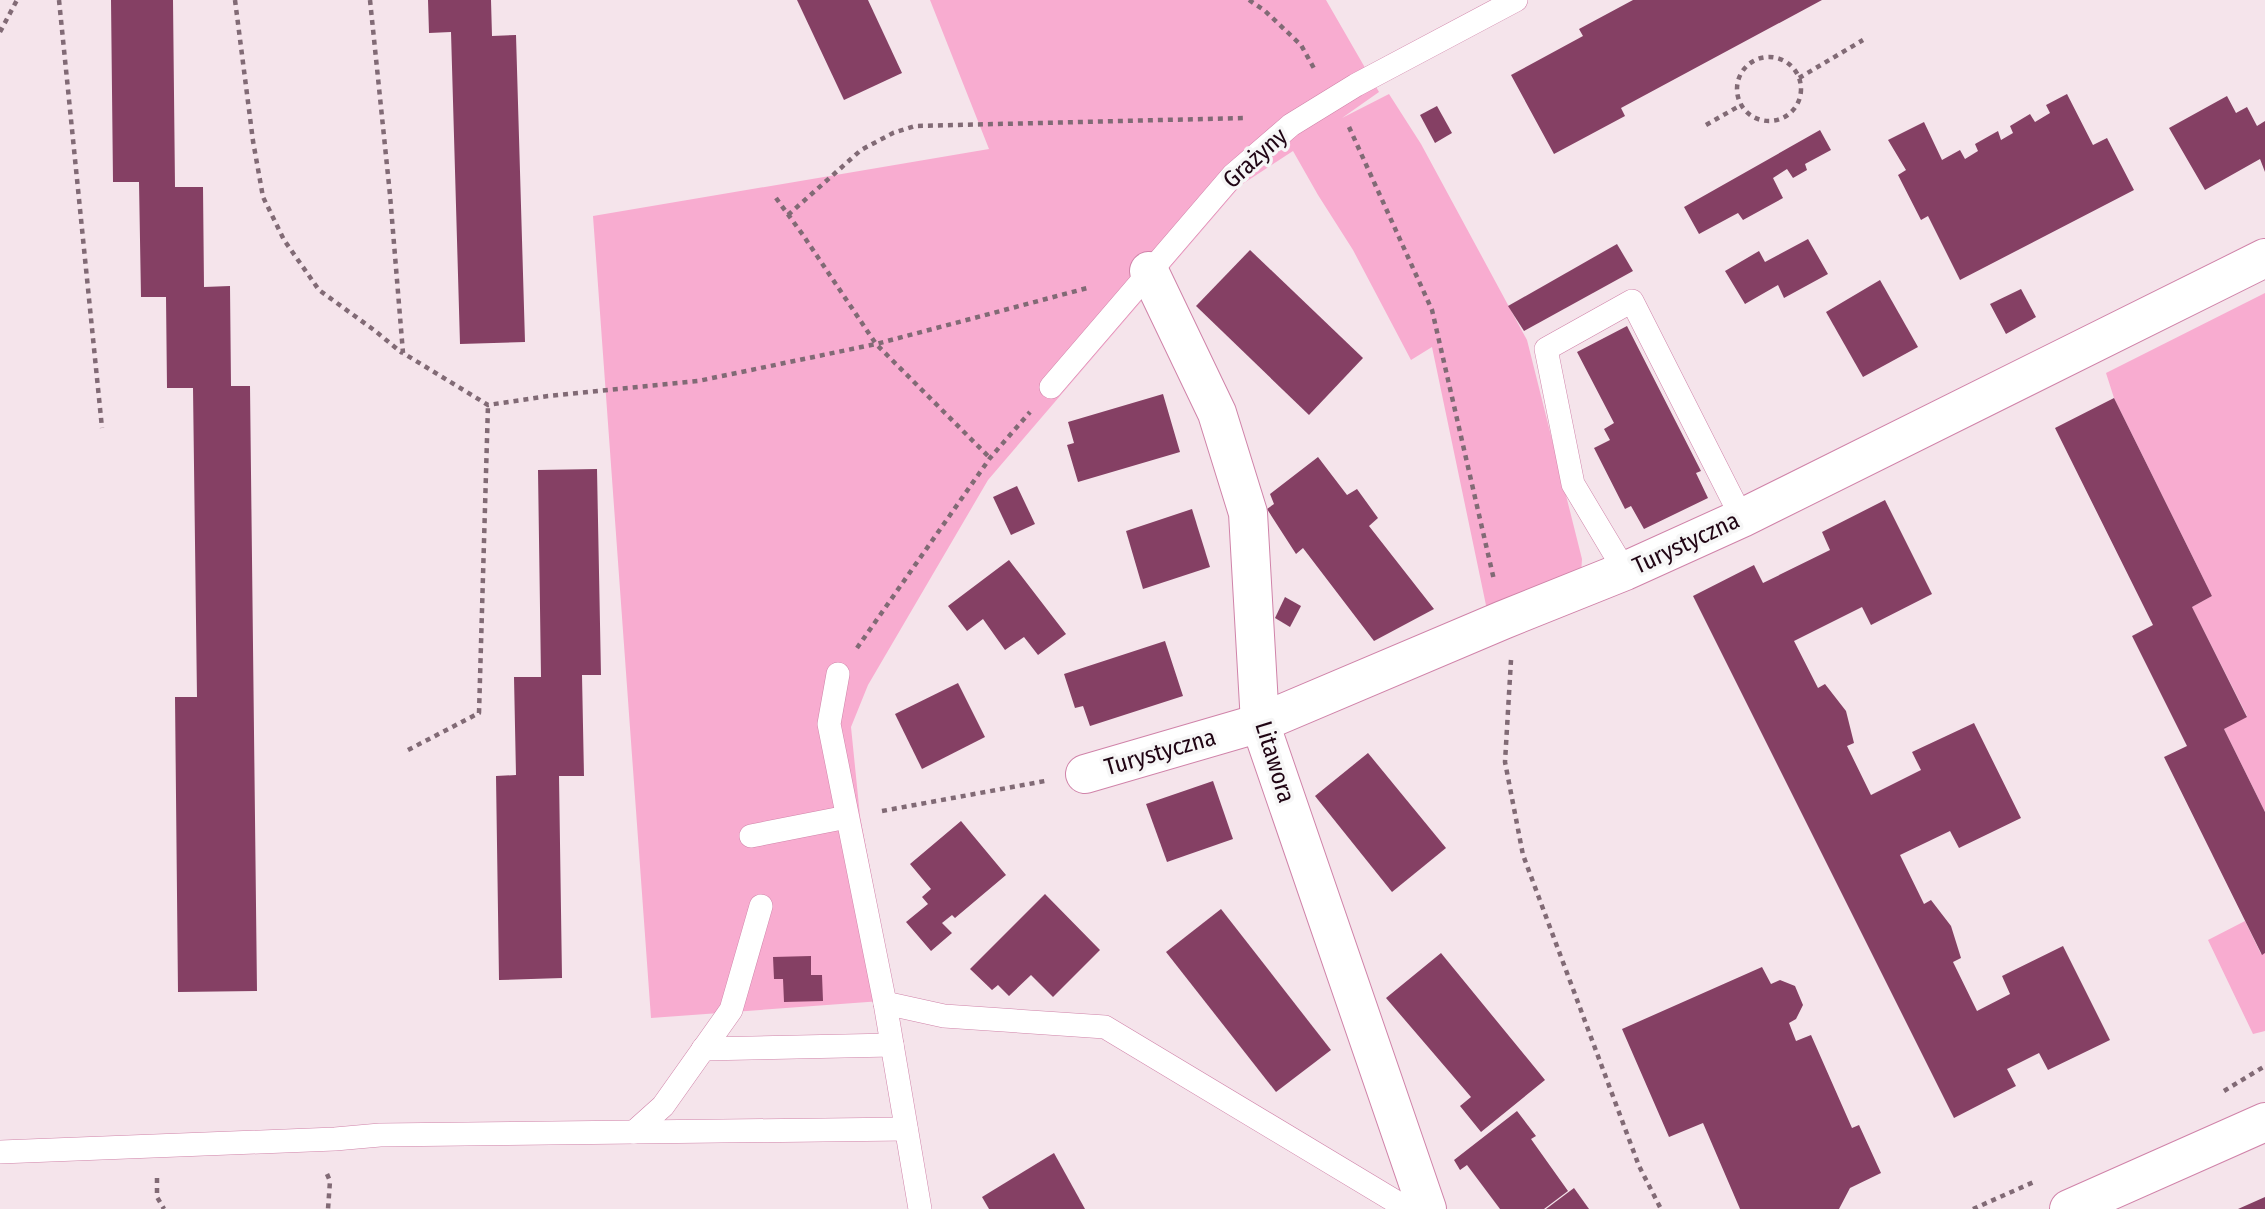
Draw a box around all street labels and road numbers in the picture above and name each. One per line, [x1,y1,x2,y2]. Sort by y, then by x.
street label: Grażyny [1217,122,1293,194]
street label: Turystyczna [1628,506,1744,580]
street label: Litawora [1249,718,1301,806]
street label: Turystyczna [1101,723,1219,781]

